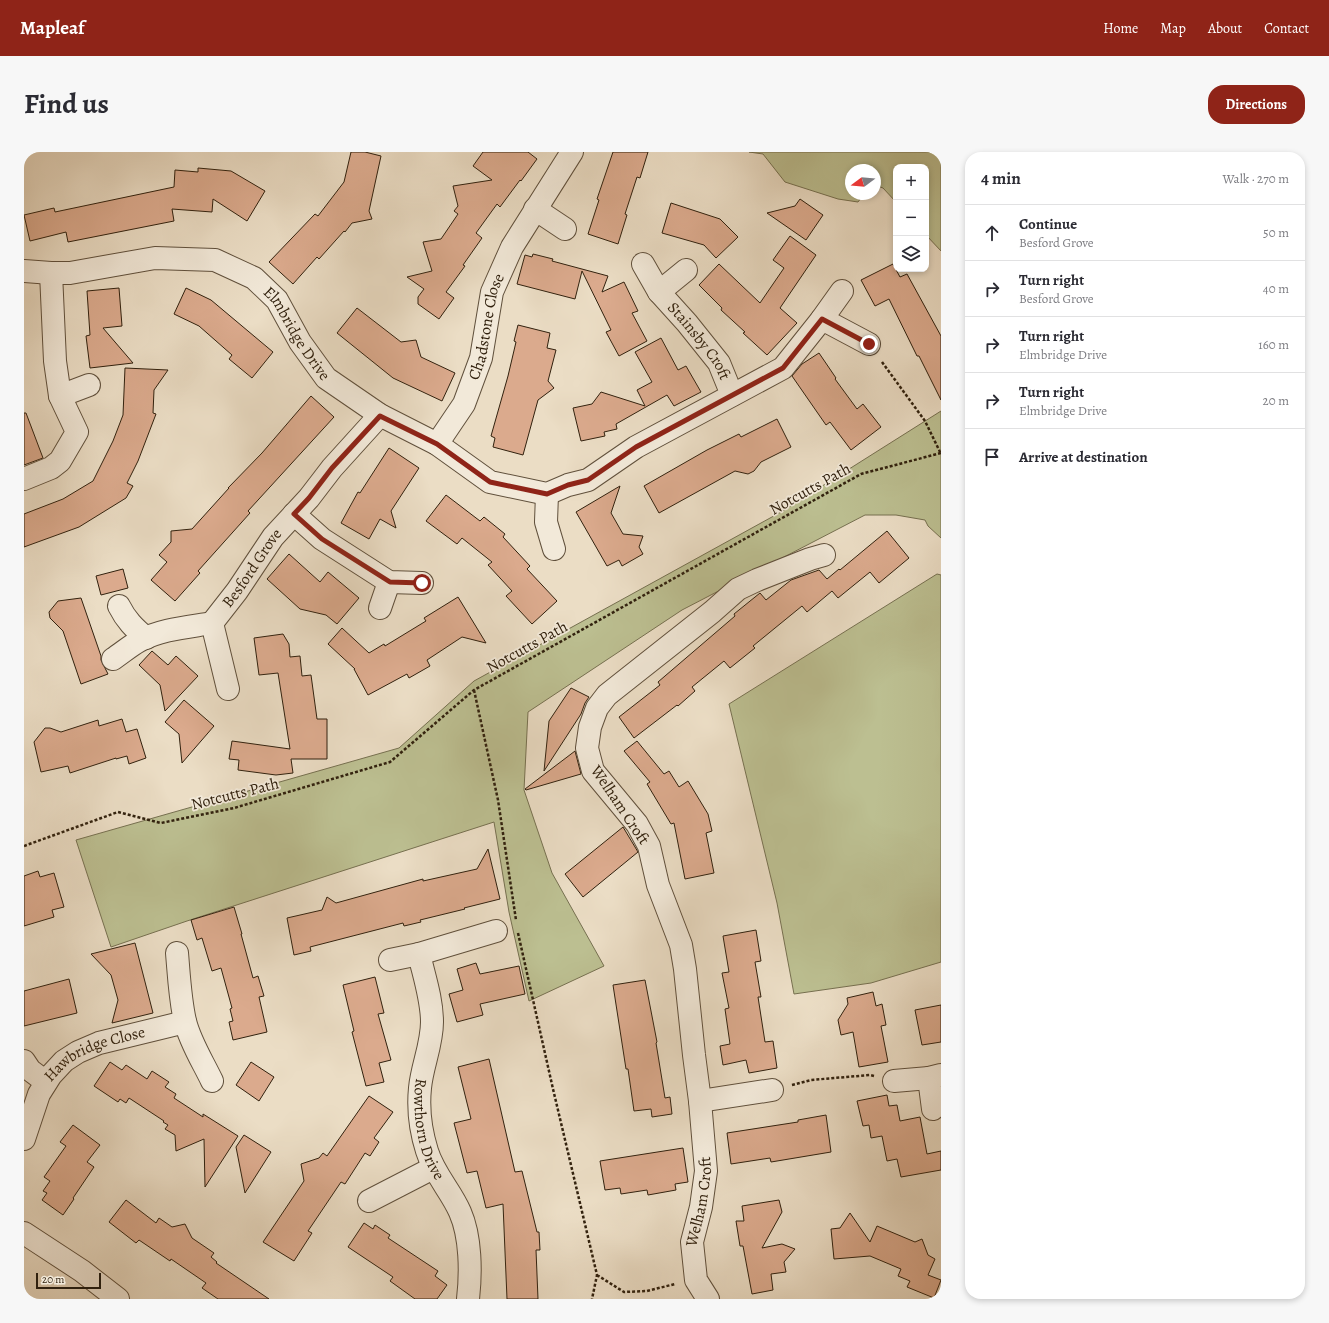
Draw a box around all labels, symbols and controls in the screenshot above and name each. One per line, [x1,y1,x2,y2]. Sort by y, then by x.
text: Mapleaf [20,15,85,41]
text: Home [1103,19,1138,38]
text: Map [1160,19,1186,38]
text: About [1208,19,1242,38]
text: Contact [1264,19,1309,38]
text: Find us [24,85,109,123]
button: Directions [1208,85,1305,124]
north arrow [845,164,881,200]
map controls [893,164,929,272]
button: + [893,164,929,200]
text: 4 min [981,167,1021,190]
text: Walk · 270 m [1223,170,1289,187]
button: − [893,200,929,236]
text: Continue [1019,214,1077,234]
icon: ahead [981,222,1003,244]
text: 50 m [1263,224,1289,241]
text: Besford Grove [1019,234,1094,251]
button: layers [893,236,929,272]
street label: Chadstone Close [463,270,510,383]
text: Turn right [1019,270,1084,290]
icon: right [981,278,1003,300]
text: 40 m [1263,280,1289,297]
street label: Elmbridge Drive [258,281,335,385]
text: Besford Grove [1019,290,1094,307]
street label: Stainsby Croft [662,297,736,383]
text: Turn right [1019,326,1084,346]
icon: right [981,334,1003,356]
route end [860,335,878,353]
text: 160 m [1258,336,1289,353]
text: Elmbridge Drive [1019,346,1107,363]
text: Turn right [1019,382,1084,402]
icon: right [981,390,1003,412]
text: 20 m [1263,392,1289,409]
text: Elmbridge Drive [1019,402,1107,419]
icon: arrive [981,446,1003,468]
text: Arrive at destination [1019,447,1148,467]
street label: Notcutts Path [765,457,855,520]
street label: Besford Grove [217,523,287,612]
route start [413,574,431,592]
street label: Notcutts Path [482,615,572,678]
street label: Welham Croft [585,760,655,849]
street label: Notcutts Path [189,772,282,816]
street label: Hawbridge Close [39,1021,147,1087]
street label: Rowthorn Drive [408,1077,450,1184]
street label: Welham Croft [680,1156,717,1250]
scale bar [36,1271,101,1290]
text: 20 m [42,1272,64,1287]

